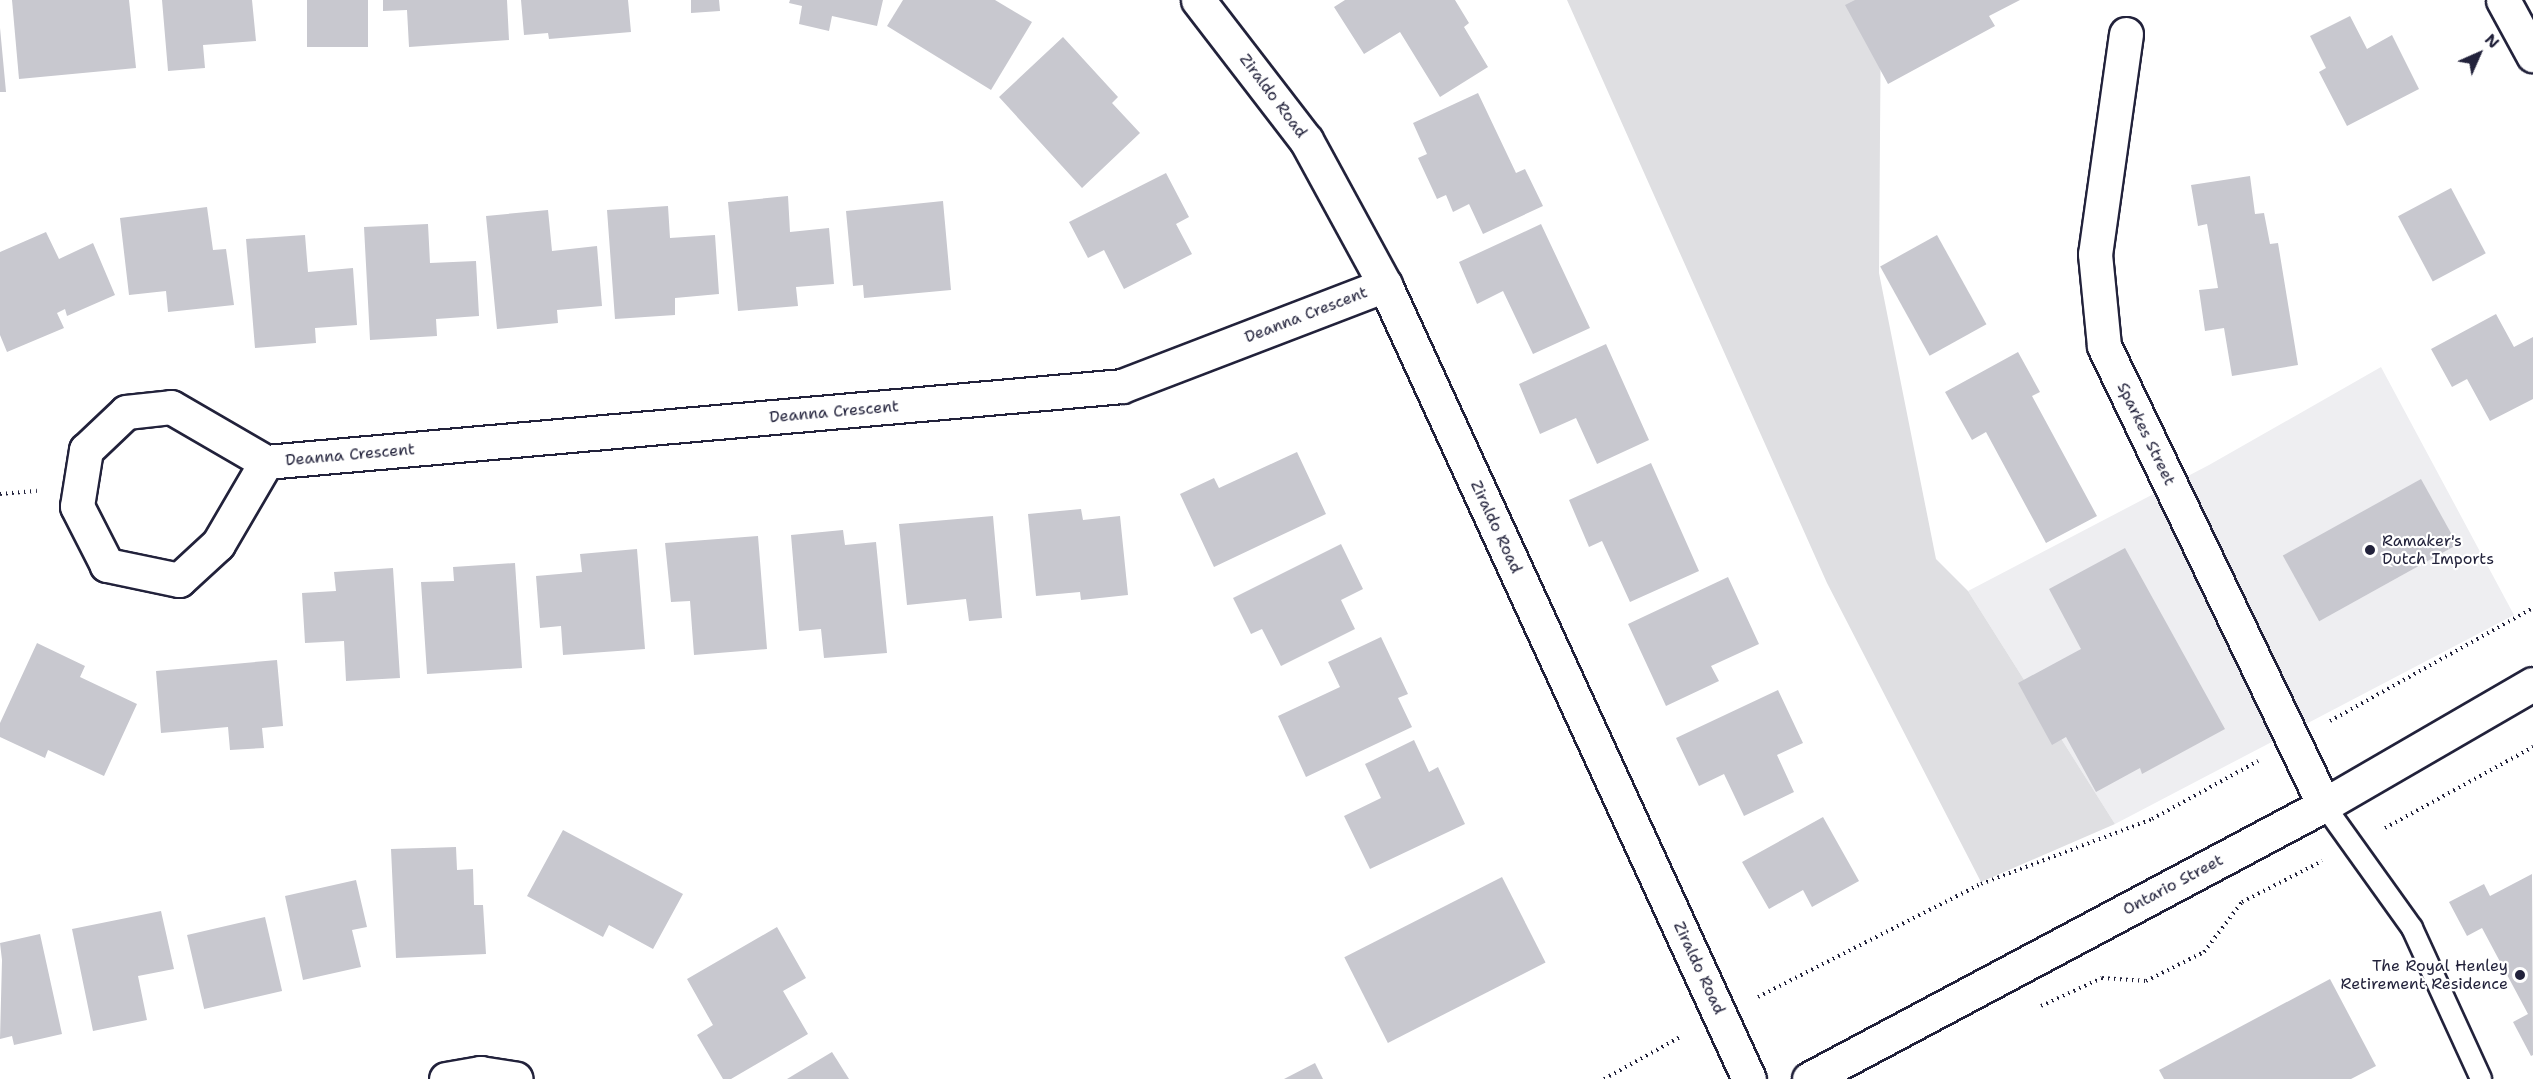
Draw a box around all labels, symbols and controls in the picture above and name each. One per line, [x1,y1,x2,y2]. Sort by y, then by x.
north arrow [2449,24,2509,84]
text: N [2480,29,2504,53]
street label: Ziraldo Road [1235,50,1311,142]
street label: Deanna Crescent [1242,283,1370,347]
street label: Sparkes Street [2113,379,2179,489]
street label: Deanna Crescent [768,397,900,427]
street label: Deanna Crescent [284,440,416,470]
street label: Ziraldo Road [1466,478,1526,576]
place label: Ramaker's Dutch Imports [2382,531,2494,569]
marker: Ramaker's Dutch Imports [2363,543,2377,557]
street label: Ontario Street [2120,850,2226,920]
street label: Ziraldo Road [1669,919,1729,1017]
place label: The Royal Henley Retirement Residence [2341,956,2508,994]
marker: The Royal Henley Retirement Residence [2513,968,2527,982]

